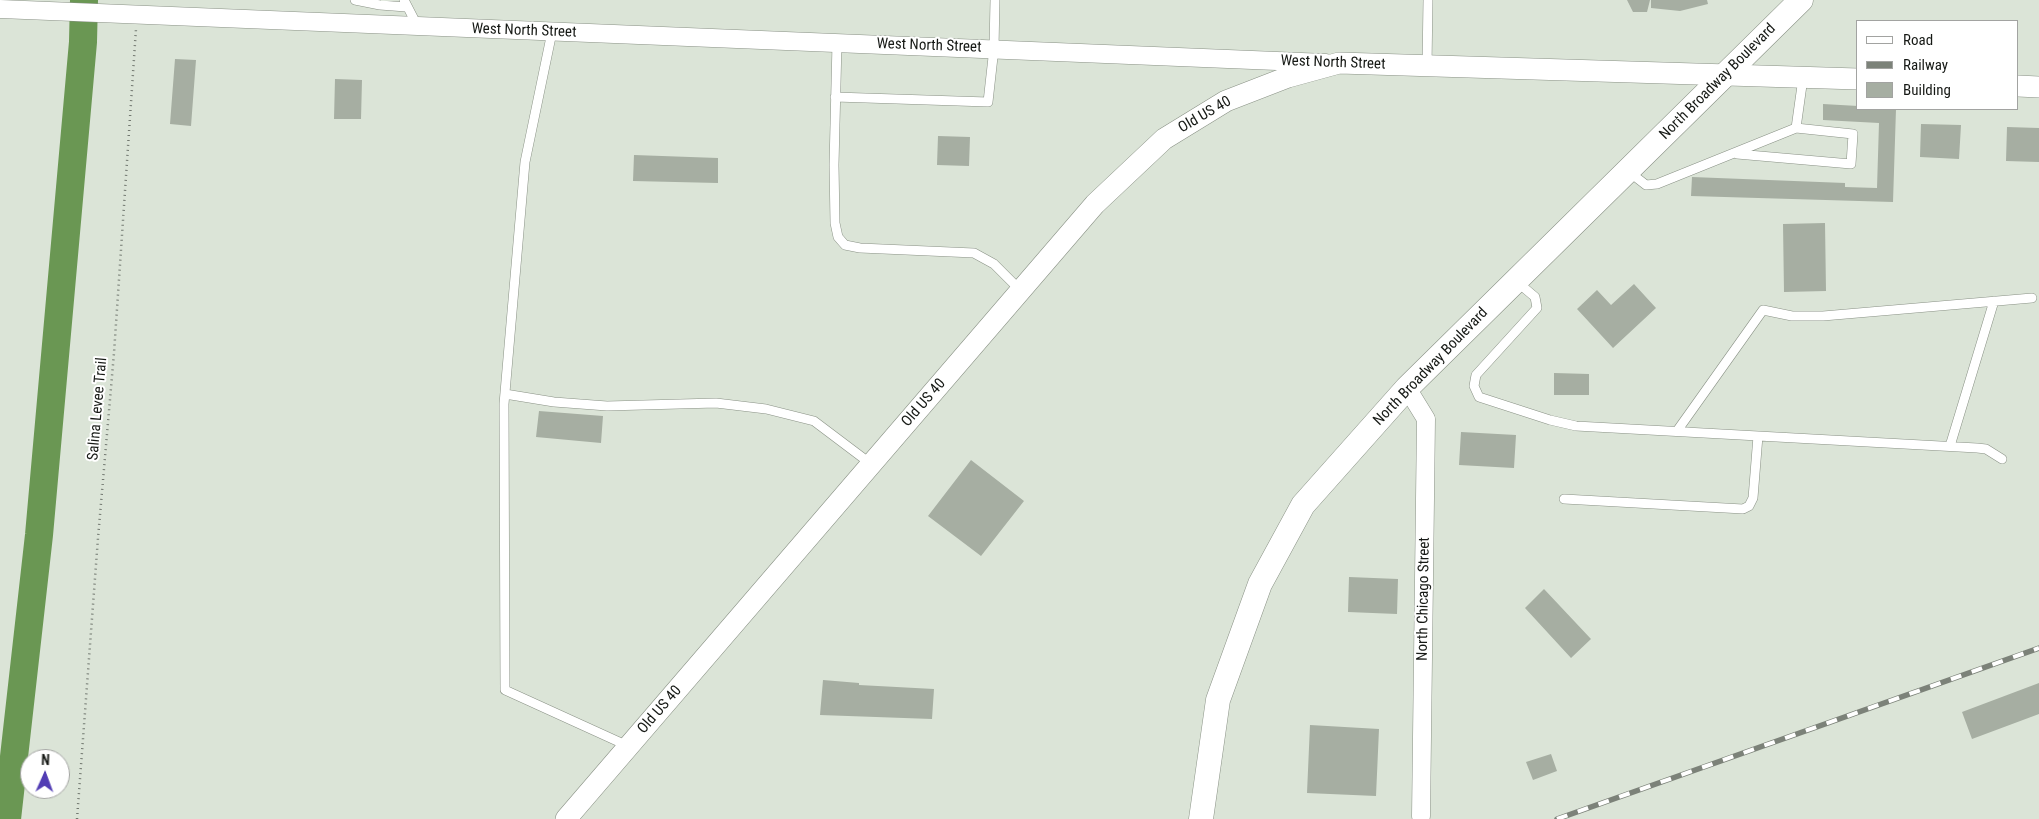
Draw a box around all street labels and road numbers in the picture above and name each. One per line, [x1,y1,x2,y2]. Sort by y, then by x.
street label: West North Street [471,20,577,42]
street label: North Broadway Boulevard [1656,20,1780,144]
street label: West North Street [876,35,982,57]
street label: West North Street [1280,52,1386,74]
street label: Old US 40 [1175,93,1235,137]
street label: North Broadway Boulevard [1370,304,1492,430]
street label: Salina Levee Trail [85,357,111,461]
street label: Old US 40 [898,375,950,431]
street label: North Chicago Street [1414,537,1434,661]
street label: Old US 40 [634,682,686,738]

